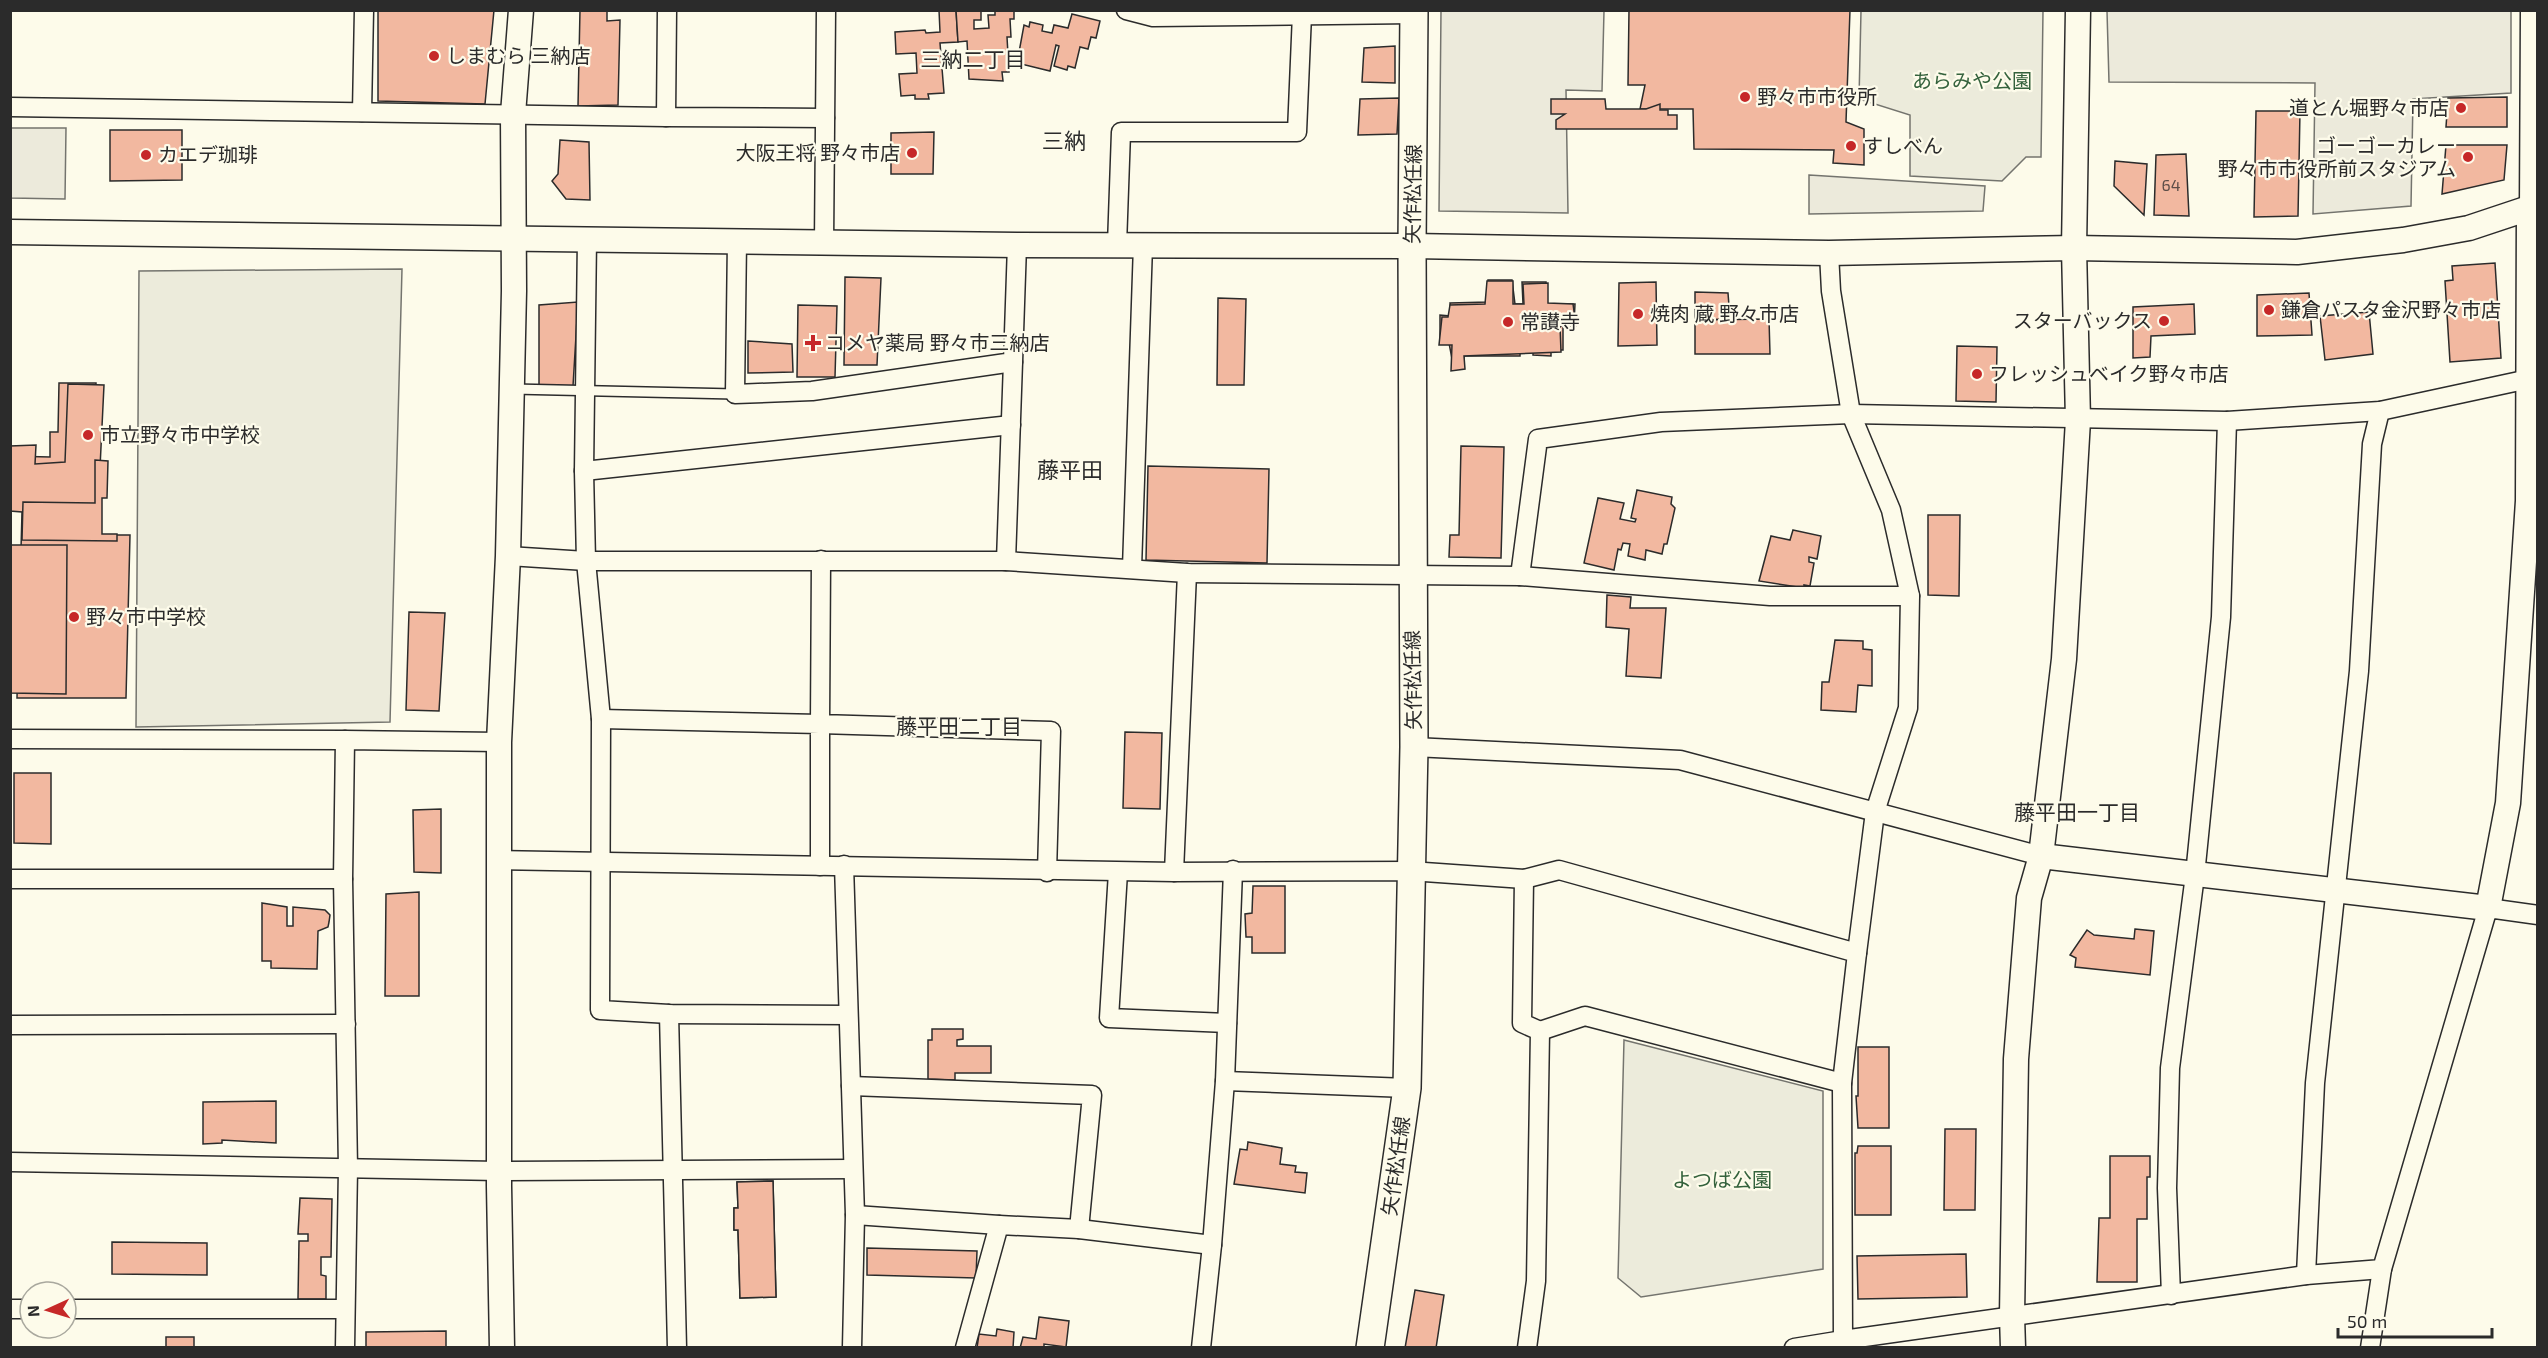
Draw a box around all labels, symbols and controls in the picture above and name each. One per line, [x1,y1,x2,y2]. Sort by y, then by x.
place label: しまむら 三納店 [446,43,590,67]
district label: 三納二丁目 [921,46,1026,71]
marker: しまむら 三納店 [427,49,441,63]
park label: あらみや公園 [1912,68,2032,92]
place label: 野々市市役所 [1757,84,1877,108]
marker: 野々市市役所 [1738,90,1752,104]
place label: 道とん堀野々市店 [2289,95,2449,119]
marker: 道とん堀野々市店 [2454,101,2468,115]
district label: 三納 [1042,127,1086,153]
place label: すしべん [1863,133,1943,157]
place label: ゴーゴーカレー 野々市市役所前スタジアム [2217,133,2456,180]
marker: すしべん [1844,139,1858,153]
place label: 大阪王将 野々市店 [736,140,900,164]
place label: カエデ珈琲 [158,142,258,166]
street label: 矢作松任線 [1399,144,1425,244]
marker: 大阪王将 野々市店 [905,146,919,160]
marker: カエデ珈琲 [139,148,153,162]
marker: ゴーゴーカレー 野々市市役所前スタジアム [2461,150,2475,164]
house number: 64 [2162,175,2181,194]
place label: 鎌倉パスタ金沢野々市店 [2281,297,2501,321]
place label: 焼肉 蔵 野々市店 [1650,301,1799,325]
marker: 鎌倉パスタ金沢野々市店 [2262,303,2276,317]
marker: 焼肉 蔵 野々市店 [1631,307,1645,321]
place label: スターバックス [2013,308,2152,332]
place label: 常讃寺 [1520,309,1580,333]
marker: スターバックス [2157,314,2171,328]
marker: 常讃寺 [1501,315,1515,329]
place label: コメヤ薬局 野々市三納店 [825,330,1049,354]
marker: コメヤ薬局 野々市三納店 [806,336,820,350]
place label: フレッシュベイク野々市店 [1989,361,2229,385]
marker: フレッシュベイク野々市店 [1970,367,1984,381]
place label: 市立野々市中学校 [100,422,260,446]
marker: 市立野々市中学校 [81,428,95,442]
district label: 藤平田 [1037,456,1103,482]
place label: 野々市中学校 [86,604,206,628]
marker: 野々市中学校 [67,610,81,624]
street label: 矢作松任線 [1399,630,1425,730]
district label: 藤平田二丁目 [896,713,1022,738]
district label: 藤平田一丁目 [2014,799,2140,824]
street label: 矢作松任線 [1376,1115,1414,1217]
park label: よつば公園 [1672,1167,1772,1191]
north arrow [18,1280,78,1340]
scale bar [2338,1301,2492,1339]
text: N [23,1305,42,1318]
text: 50 m [2347,1310,2387,1332]

